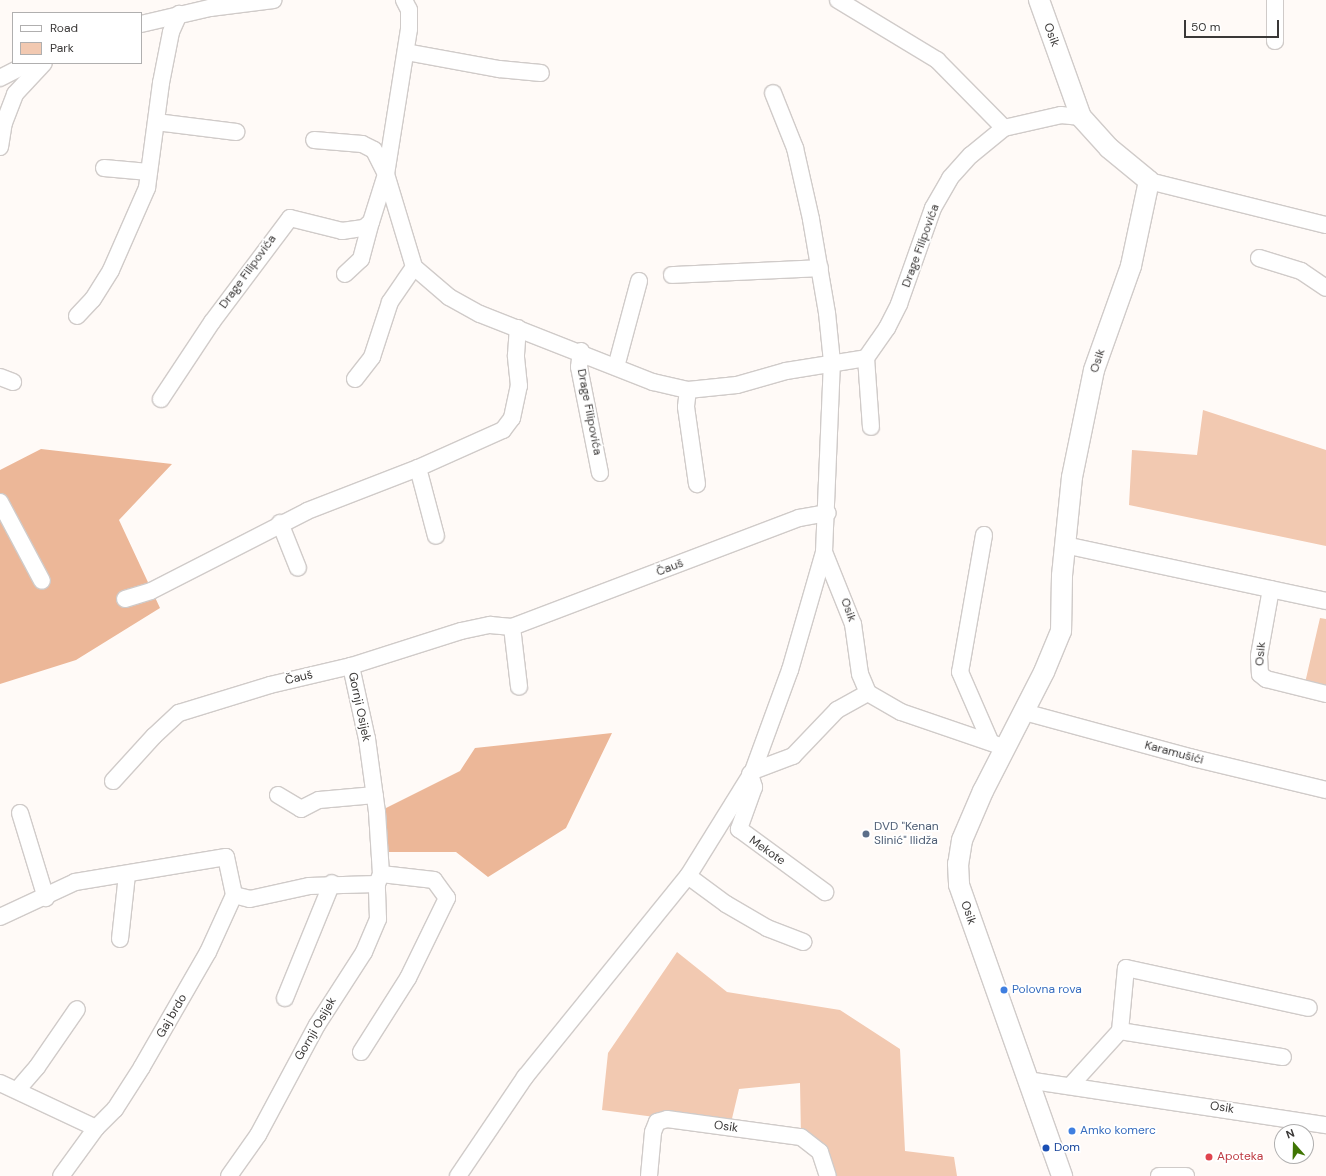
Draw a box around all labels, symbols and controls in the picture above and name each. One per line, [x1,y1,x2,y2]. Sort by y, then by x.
legend [12,12,142,64]
scale bar [1186,12,1281,38]
text: 50 m [1191,19,1220,35]
text: Road [50,20,78,36]
street label: Osik [1040,21,1062,49]
text: Park [50,40,74,56]
street label: Drage Filipovića [899,202,943,290]
street label: Drage Filipovića [216,232,280,312]
street label: Osik [1087,347,1109,375]
street label: Drage Filipovića [574,368,604,456]
street label: Čauš [654,556,686,580]
street label: Osik [837,596,859,624]
street label: Osik [1253,641,1269,667]
street label: Čauš [284,668,314,688]
street label: Gornji Osijek [345,671,373,743]
street label: Karamušići [1143,738,1205,768]
place label: DVD "Kenan Slinić" Ilidža [874,820,939,848]
marker: DVD "Kenan Slinić" Ilidža [861,829,871,839]
street label: Mekote [746,833,788,869]
street label: Osik [957,899,979,927]
place label: Polovna rova [1012,983,1082,997]
marker: Polovna rova [999,985,1009,995]
street label: Gaj brdo [154,992,190,1040]
street label: Gornji Osijek [292,995,340,1063]
street label: Osik [1209,1099,1235,1117]
street label: Osik [713,1118,739,1136]
place label: Amko komerc [1080,1124,1156,1138]
north arrow [1274,1124,1314,1164]
marker: Amko komerc [1067,1126,1077,1136]
text: N [1284,1126,1296,1142]
place label: Dom [1054,1141,1080,1155]
marker: Dom [1041,1143,1051,1153]
place label: Apoteka [1217,1150,1263,1164]
marker: Apoteka [1204,1152,1214,1162]

